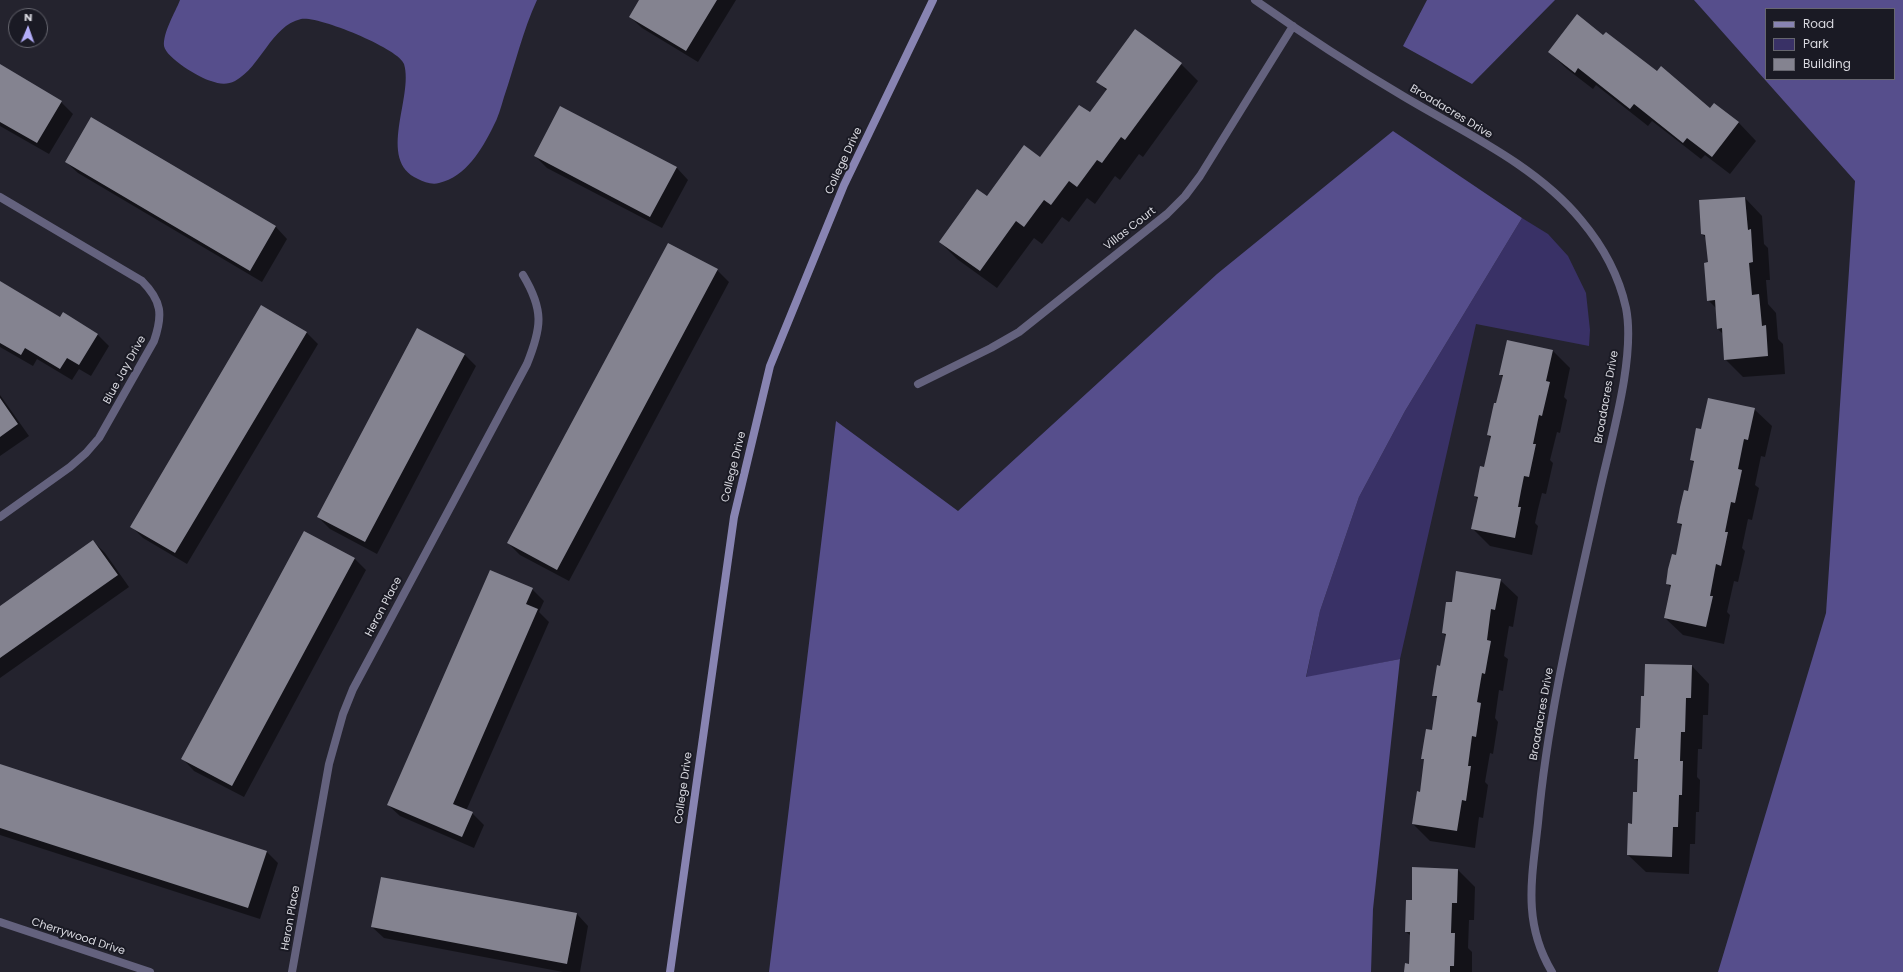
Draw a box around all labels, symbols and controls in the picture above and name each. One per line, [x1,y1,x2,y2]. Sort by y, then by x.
north arrow [8,8,48,48]
legend [1765,8,1895,80]
text: N [24,9,33,25]
text: Road [1803,15,1834,32]
text: Park [1803,35,1829,52]
text: Building [1803,55,1851,72]
street label: Broadacres Drive [1407,82,1495,142]
street label: College Drive [823,125,865,197]
street label: Villas Court [1101,205,1159,253]
street label: Blue Jay Drive [101,333,149,407]
street label: Broadacres Drive [1592,350,1622,444]
street label: College Drive [719,430,749,504]
street label: Heron Place [363,575,405,639]
street label: Broadacres Drive [1527,667,1557,761]
street label: College Drive [672,751,696,825]
street label: Heron Place [279,885,303,951]
street label: Cherrywood Drive [29,916,127,958]

